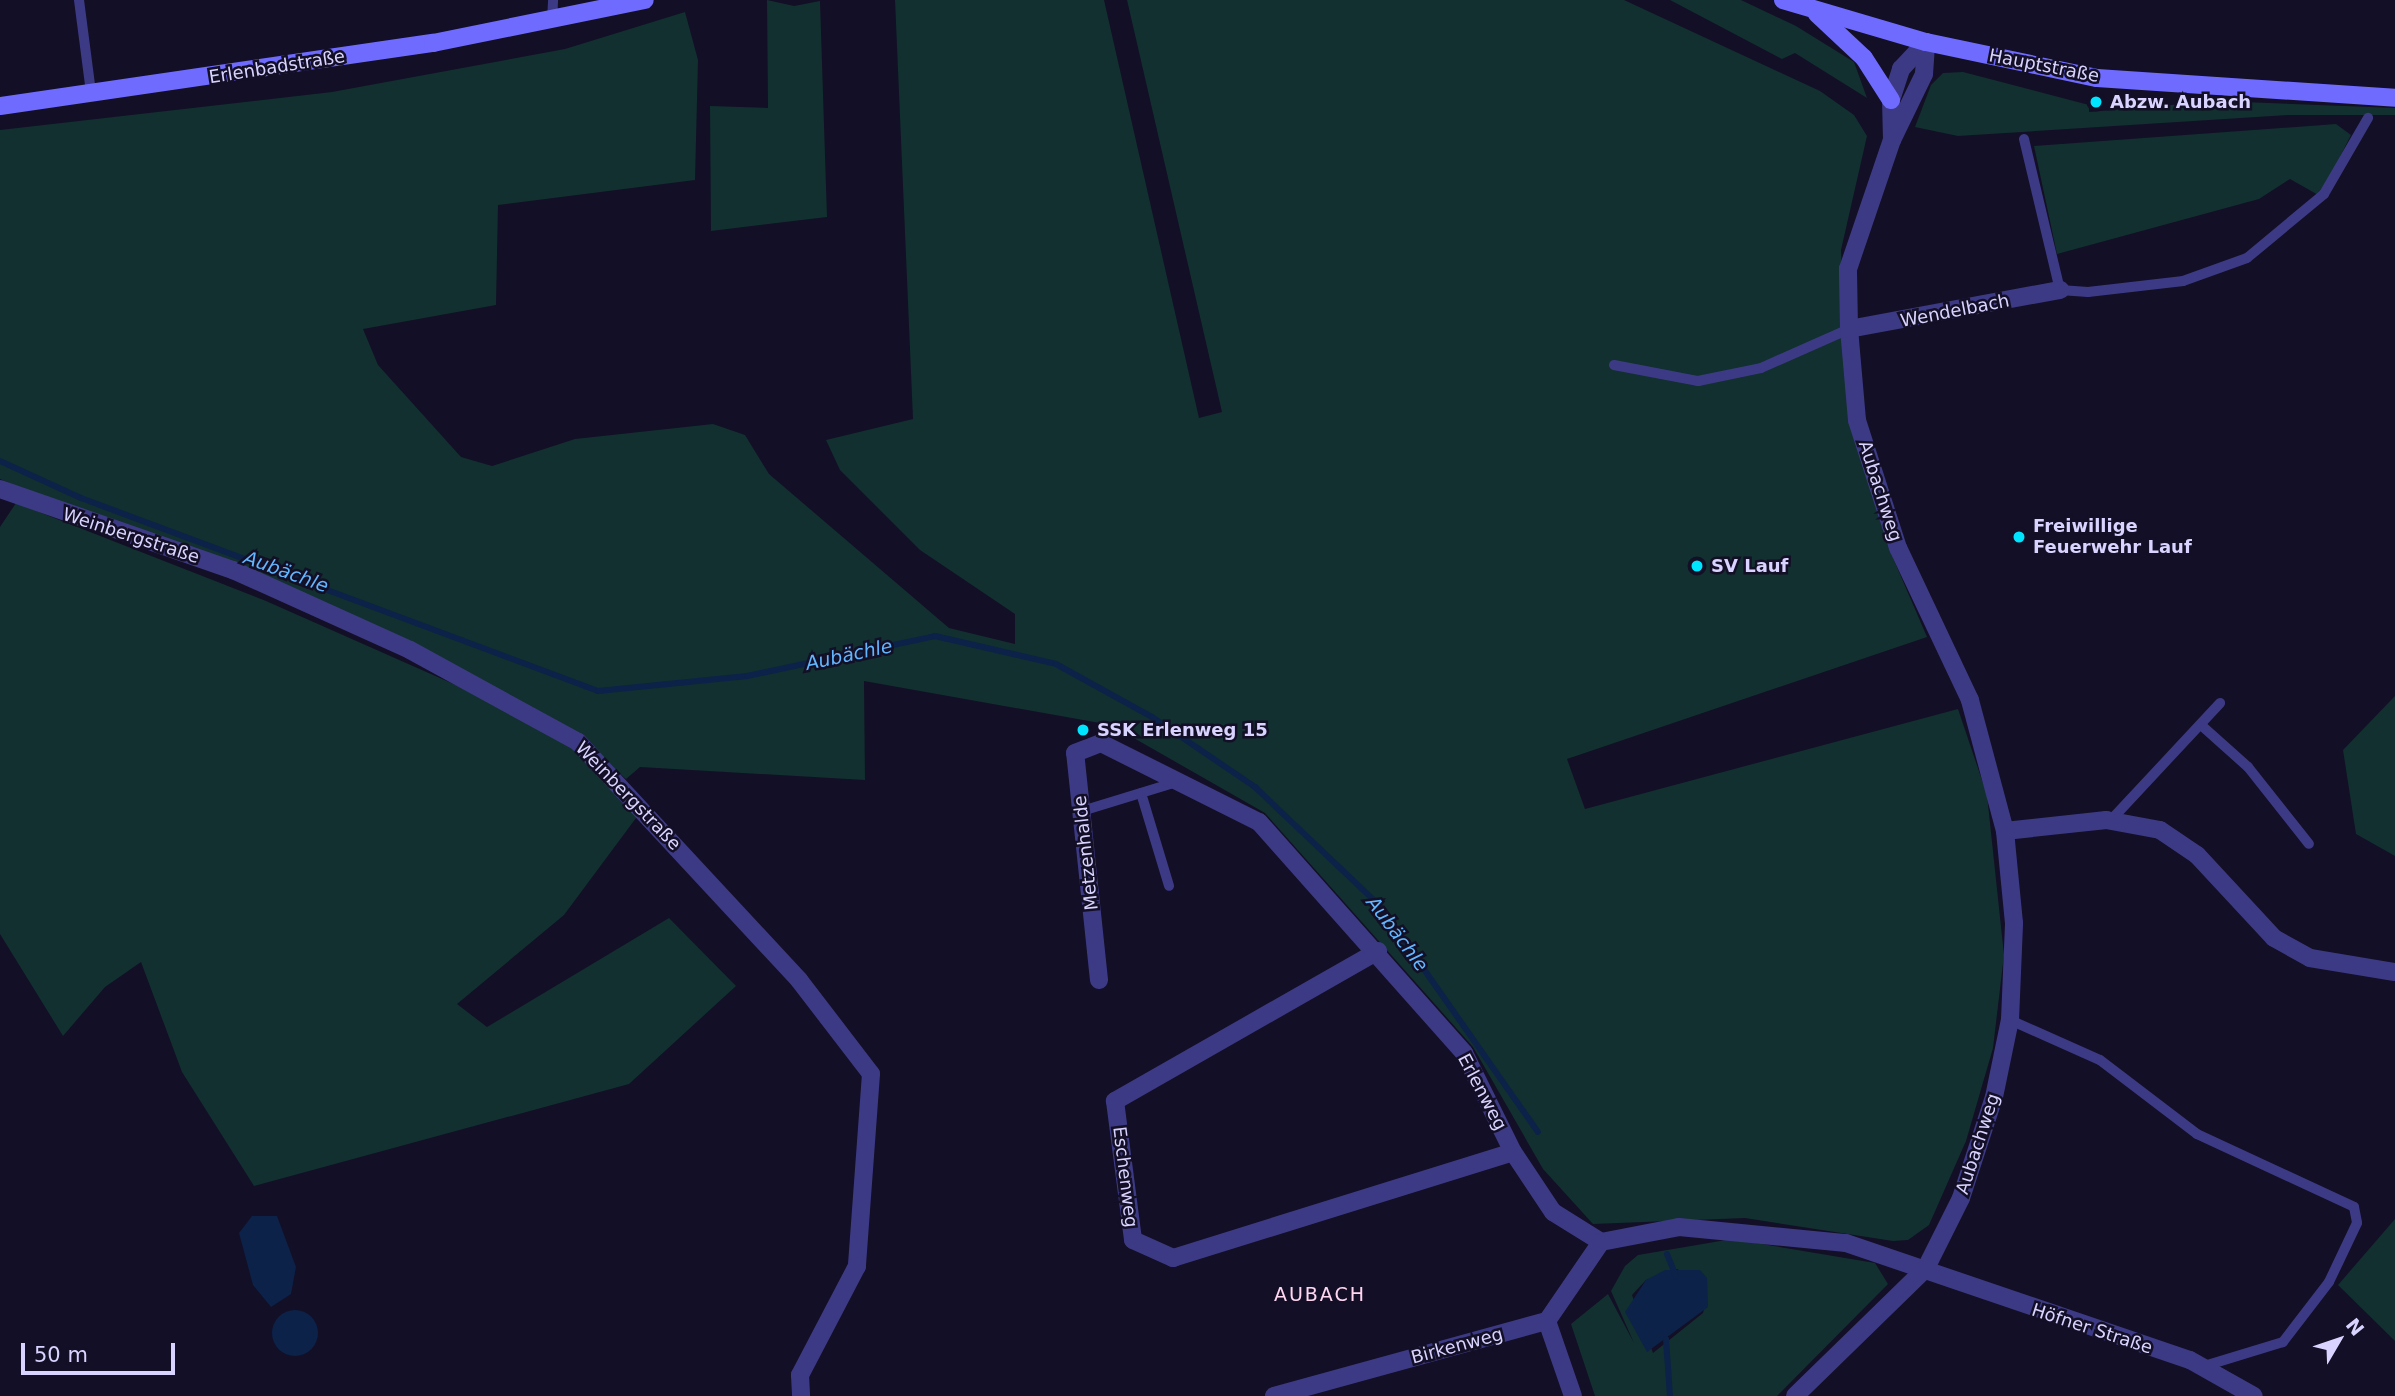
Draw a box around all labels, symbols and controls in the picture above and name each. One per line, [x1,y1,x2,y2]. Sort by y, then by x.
street label: Hauptstraße [1987,45,2101,87]
street label: Erlenbadstraße [207,46,347,88]
place label: Abzw. Aubach [2110,91,2251,113]
marker: Abzw. Aubach [2088,94,2104,110]
street label: Wendelbach [1899,290,2011,332]
street label: Aubachweg [1854,438,1906,544]
street label: Weinbergstraße [60,504,202,568]
place label: Freiwillige Feuerwehr Lauf [2033,516,2192,558]
marker: Freiwillige Feuerwehr Lauf [2011,529,2027,545]
water label: Aubächle [241,546,331,598]
place label: SV Lauf [1711,555,1788,577]
marker: SV Lauf [1689,558,1705,574]
water label: Aubächle [803,635,895,675]
place label: SSK Erlenweg 15 [1097,719,1268,741]
marker: SSK Erlenweg 15 [1075,722,1091,738]
street label: Weinbergstraße [571,737,685,855]
street label: Metzenhalde [1069,794,1103,912]
water label: Aubächle [1361,892,1433,976]
street label: Erlenweg [1453,1050,1511,1134]
street label: Aubachweg [1952,1091,2004,1197]
street label: Eschenweg [1108,1125,1142,1229]
district label: AUBACH [1275,1284,1365,1306]
street label: Höfner Straße [2029,1299,2155,1359]
north arrow [2304,1305,2374,1375]
text: N [2342,1314,2369,1340]
street label: Birkenweg [1409,1323,1505,1369]
scale bar [24,1330,178,1374]
text: 50 m [34,1343,88,1367]

